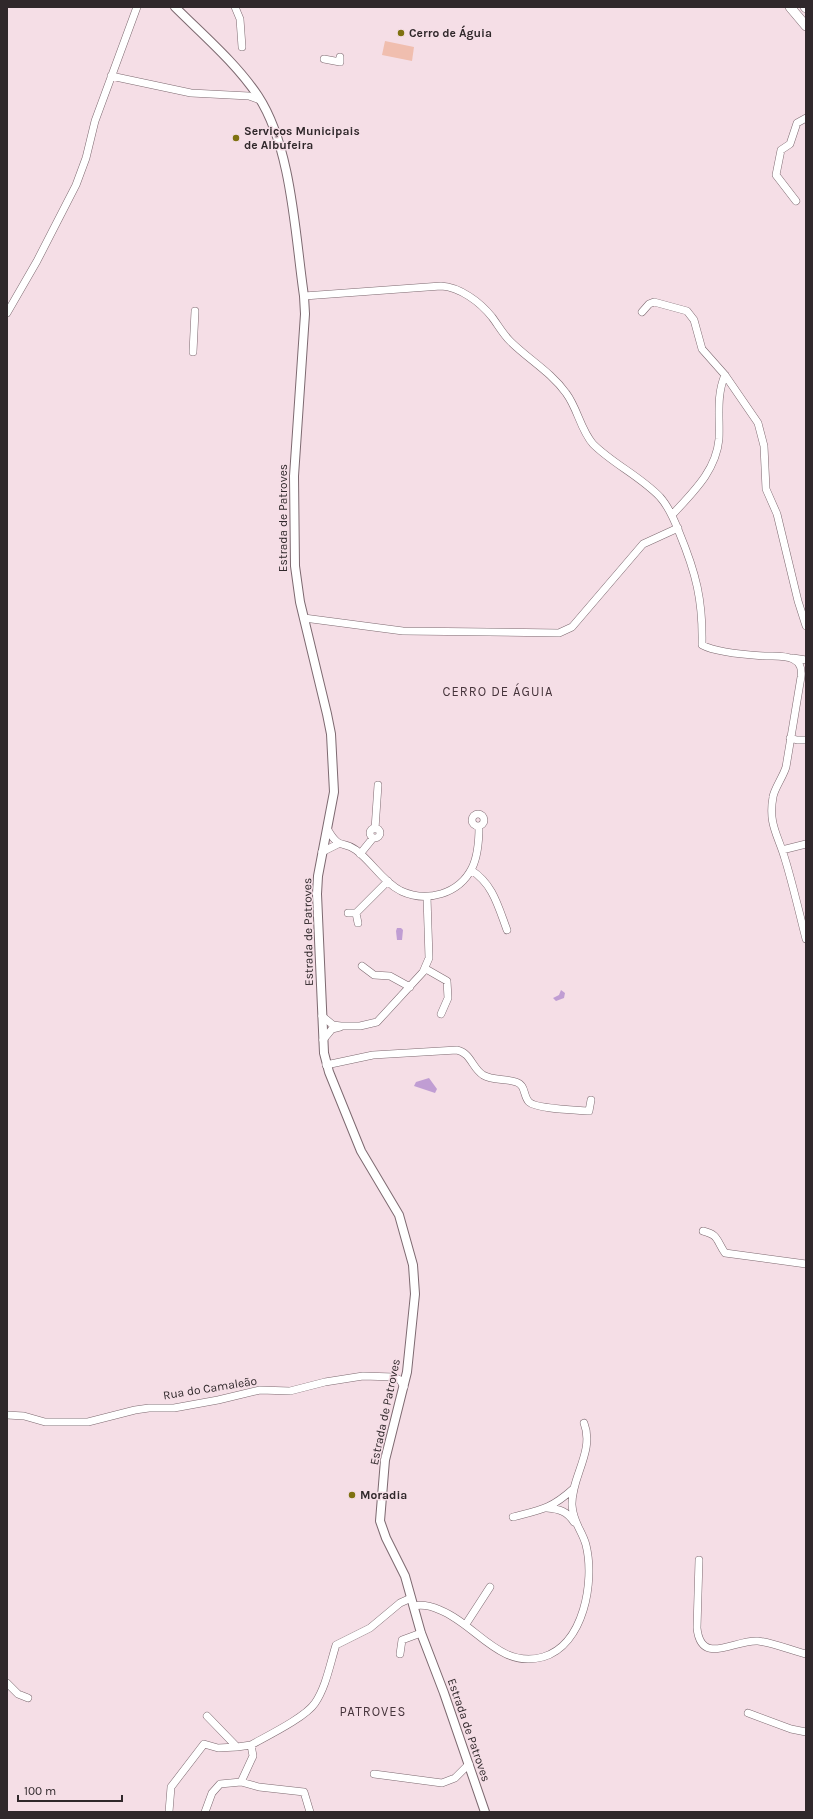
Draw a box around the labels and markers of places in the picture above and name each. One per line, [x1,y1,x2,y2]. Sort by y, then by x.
place label: Cerro de Águia [409,25,492,40]
marker: Cerro de Águia [396,28,406,38]
place label: Serviços Municipais de Albufeira [244,124,360,152]
marker: Serviços Municipais de Albufeira [231,133,241,143]
place label: Moradia [360,1488,407,1502]
marker: Moradia [347,1490,357,1500]

